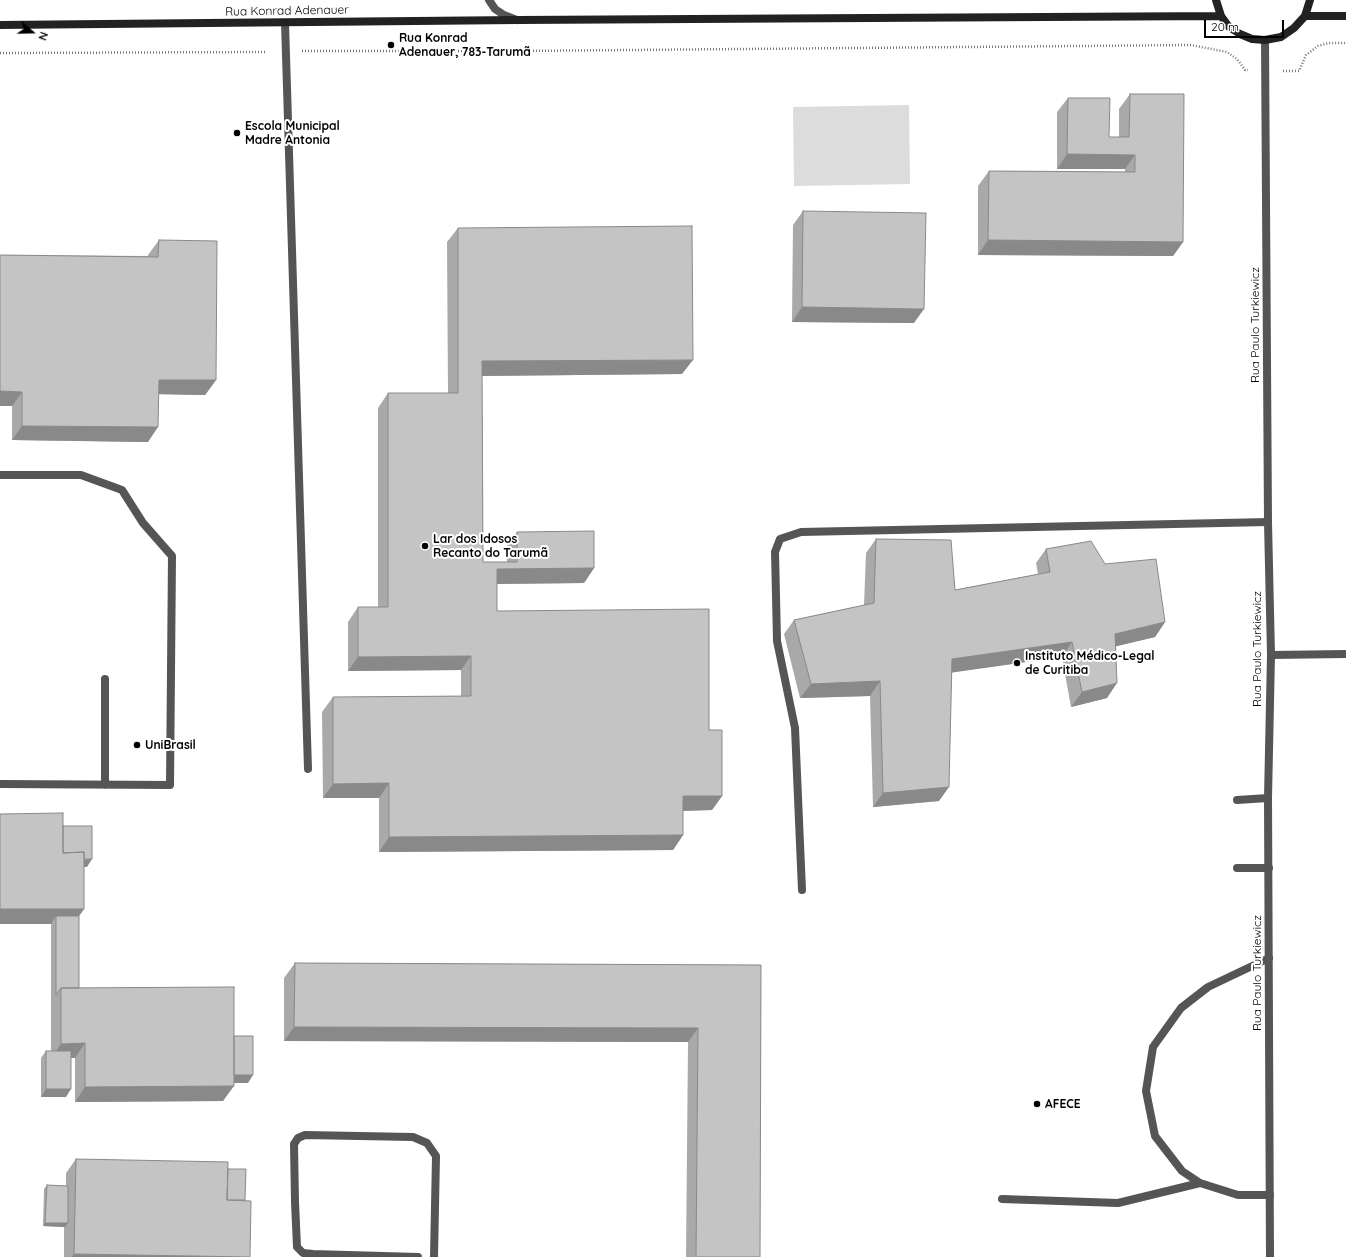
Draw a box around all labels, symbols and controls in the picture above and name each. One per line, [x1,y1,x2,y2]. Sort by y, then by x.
street label: Rua Konrad Adenauer [225,3,349,19]
north arrow [12,12,52,52]
scale bar [1206,12,1286,38]
text: 20 m [1211,19,1239,34]
text: N [35,30,51,42]
place label: Rua Konrad Adenauer, 783-Tarumã [399,31,531,59]
marker: Rua Konrad Adenauer, 783-Tarumã [386,40,396,50]
place label: Escola Municipal Madre Antonia [245,119,340,147]
marker: Escola Municipal Madre Antonia [232,128,242,138]
street label: Rua Paulo Turkiewicz [1248,267,1262,383]
place label: Lar dos Idosos Recanto do Tarumã [433,532,548,560]
marker: Lar dos Idosos Recanto do Tarumã [420,541,430,551]
street label: Rua Paulo Turkiewicz [1250,591,1264,707]
place label: Instituto Médico-Legal de Curitiba [1025,649,1155,677]
marker: Instituto Médico-Legal de Curitiba [1012,658,1022,668]
place label: UniBrasil [145,738,196,752]
marker: UniBrasil [132,740,142,750]
street label: Rua Paulo Turkiewicz [1250,915,1264,1031]
place label: AFECE [1045,1097,1081,1111]
marker: AFECE [1032,1099,1042,1109]

